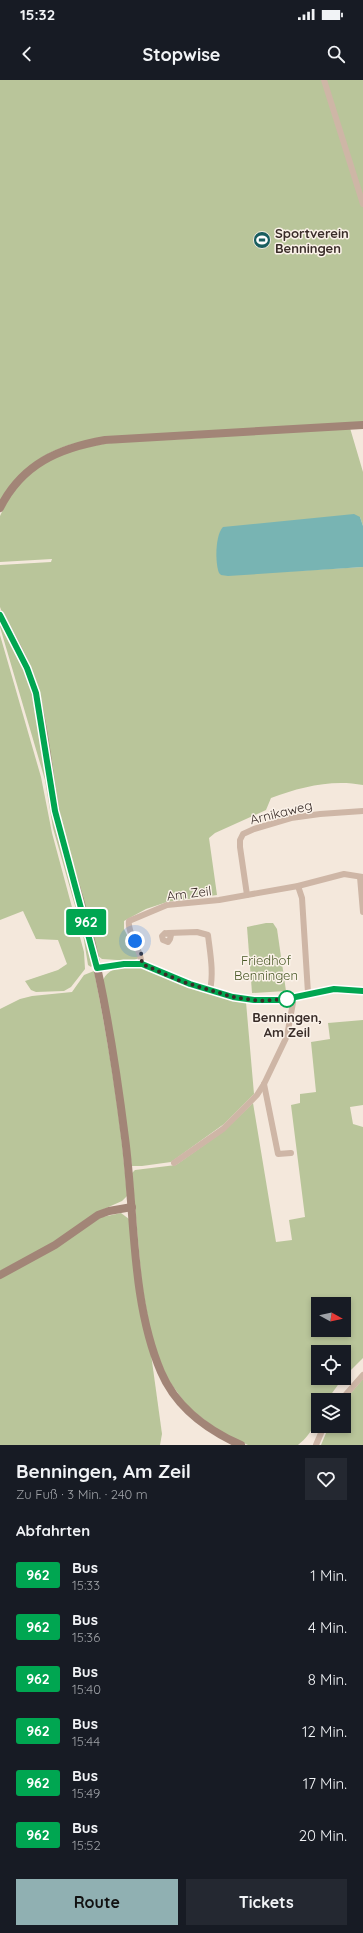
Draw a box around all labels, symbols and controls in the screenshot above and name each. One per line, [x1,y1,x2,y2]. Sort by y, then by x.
text: 15:32 [20,5,55,24]
icon: back [16,43,38,65]
text: Stopwise [143,43,220,66]
icon: search [325,43,347,65]
place label: Sportverein Benningen [275,225,349,256]
sports icon: Sportverein Benningen [252,230,272,250]
street label: Arnikaweg [248,797,314,827]
street label: Am Zeil [166,882,212,904]
line badge: 962 [63,909,109,935]
text: 962 [74,913,98,931]
your location [125,931,145,951]
park label: Friedhof Benningen [234,952,298,983]
marker: Benningen, Am Zeil [278,990,296,1008]
place label: Benningen, Am Zeil [252,1009,322,1040]
north arrow [311,1297,351,1337]
map controls [311,1297,351,1433]
button: locate [311,1345,351,1385]
button: layers [311,1393,351,1433]
button: heart [305,1458,347,1500]
text: Benningen, Am Zeil [16,1459,191,1483]
text: Zu Fuß · 3 Min. · 240 m [16,1486,148,1502]
text: Abfahrten [16,1521,90,1540]
text: Bus [72,1558,98,1577]
text: 962 [26,1566,50,1584]
text: 1 Min. [310,1566,347,1585]
text: 15:33 [72,1577,100,1593]
text: Bus [72,1610,98,1629]
text: 962 [26,1618,50,1636]
text: 4 Min. [308,1618,347,1637]
text: 15:36 [72,1629,100,1645]
text: Bus [72,1662,98,1681]
text: 962 [26,1670,50,1688]
text: 8 Min. [308,1670,347,1689]
text: 15:40 [72,1681,101,1697]
text: Bus [72,1714,98,1733]
text: 962 [26,1722,50,1740]
text: 12 Min. [302,1722,347,1741]
text: 15:44 [72,1733,100,1749]
text: Bus [72,1766,98,1785]
text: 962 [26,1774,50,1792]
text: 17 Min. [303,1774,347,1793]
text: 15:49 [72,1785,100,1801]
text: Bus [72,1818,98,1837]
text: 962 [26,1826,50,1844]
text: 20 Min. [299,1826,347,1845]
text: 15:52 [72,1837,101,1853]
button: Route [16,1879,178,1925]
button: Tickets [186,1879,347,1925]

